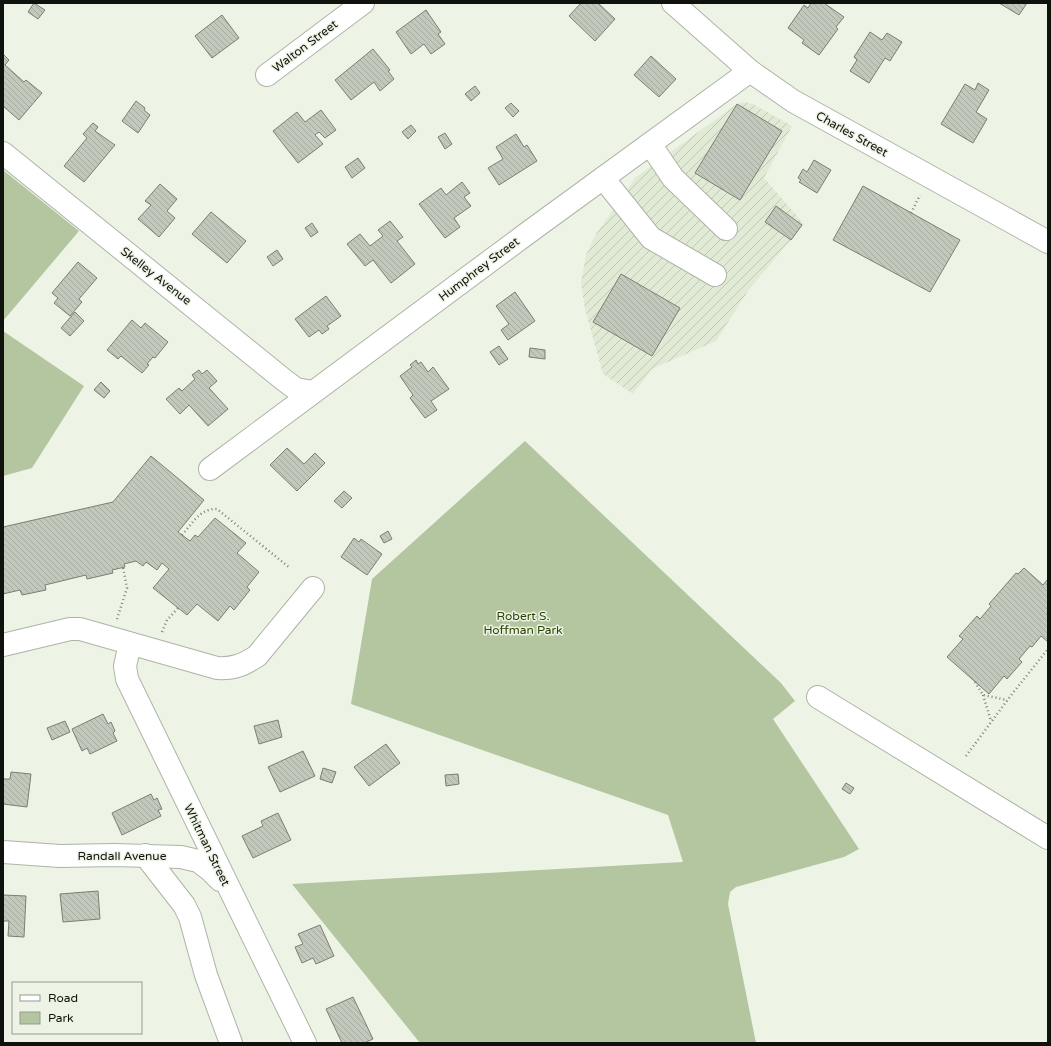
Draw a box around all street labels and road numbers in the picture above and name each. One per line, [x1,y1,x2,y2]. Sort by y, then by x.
street label: Walton Street [270,17,341,75]
street label: Charles Street [814,108,891,160]
street label: Humphrey Street [436,234,522,304]
street label: Skelley Avenue [118,244,194,308]
street label: Whitman Street [181,802,233,889]
street label: Randall Avenue [78,849,167,863]

